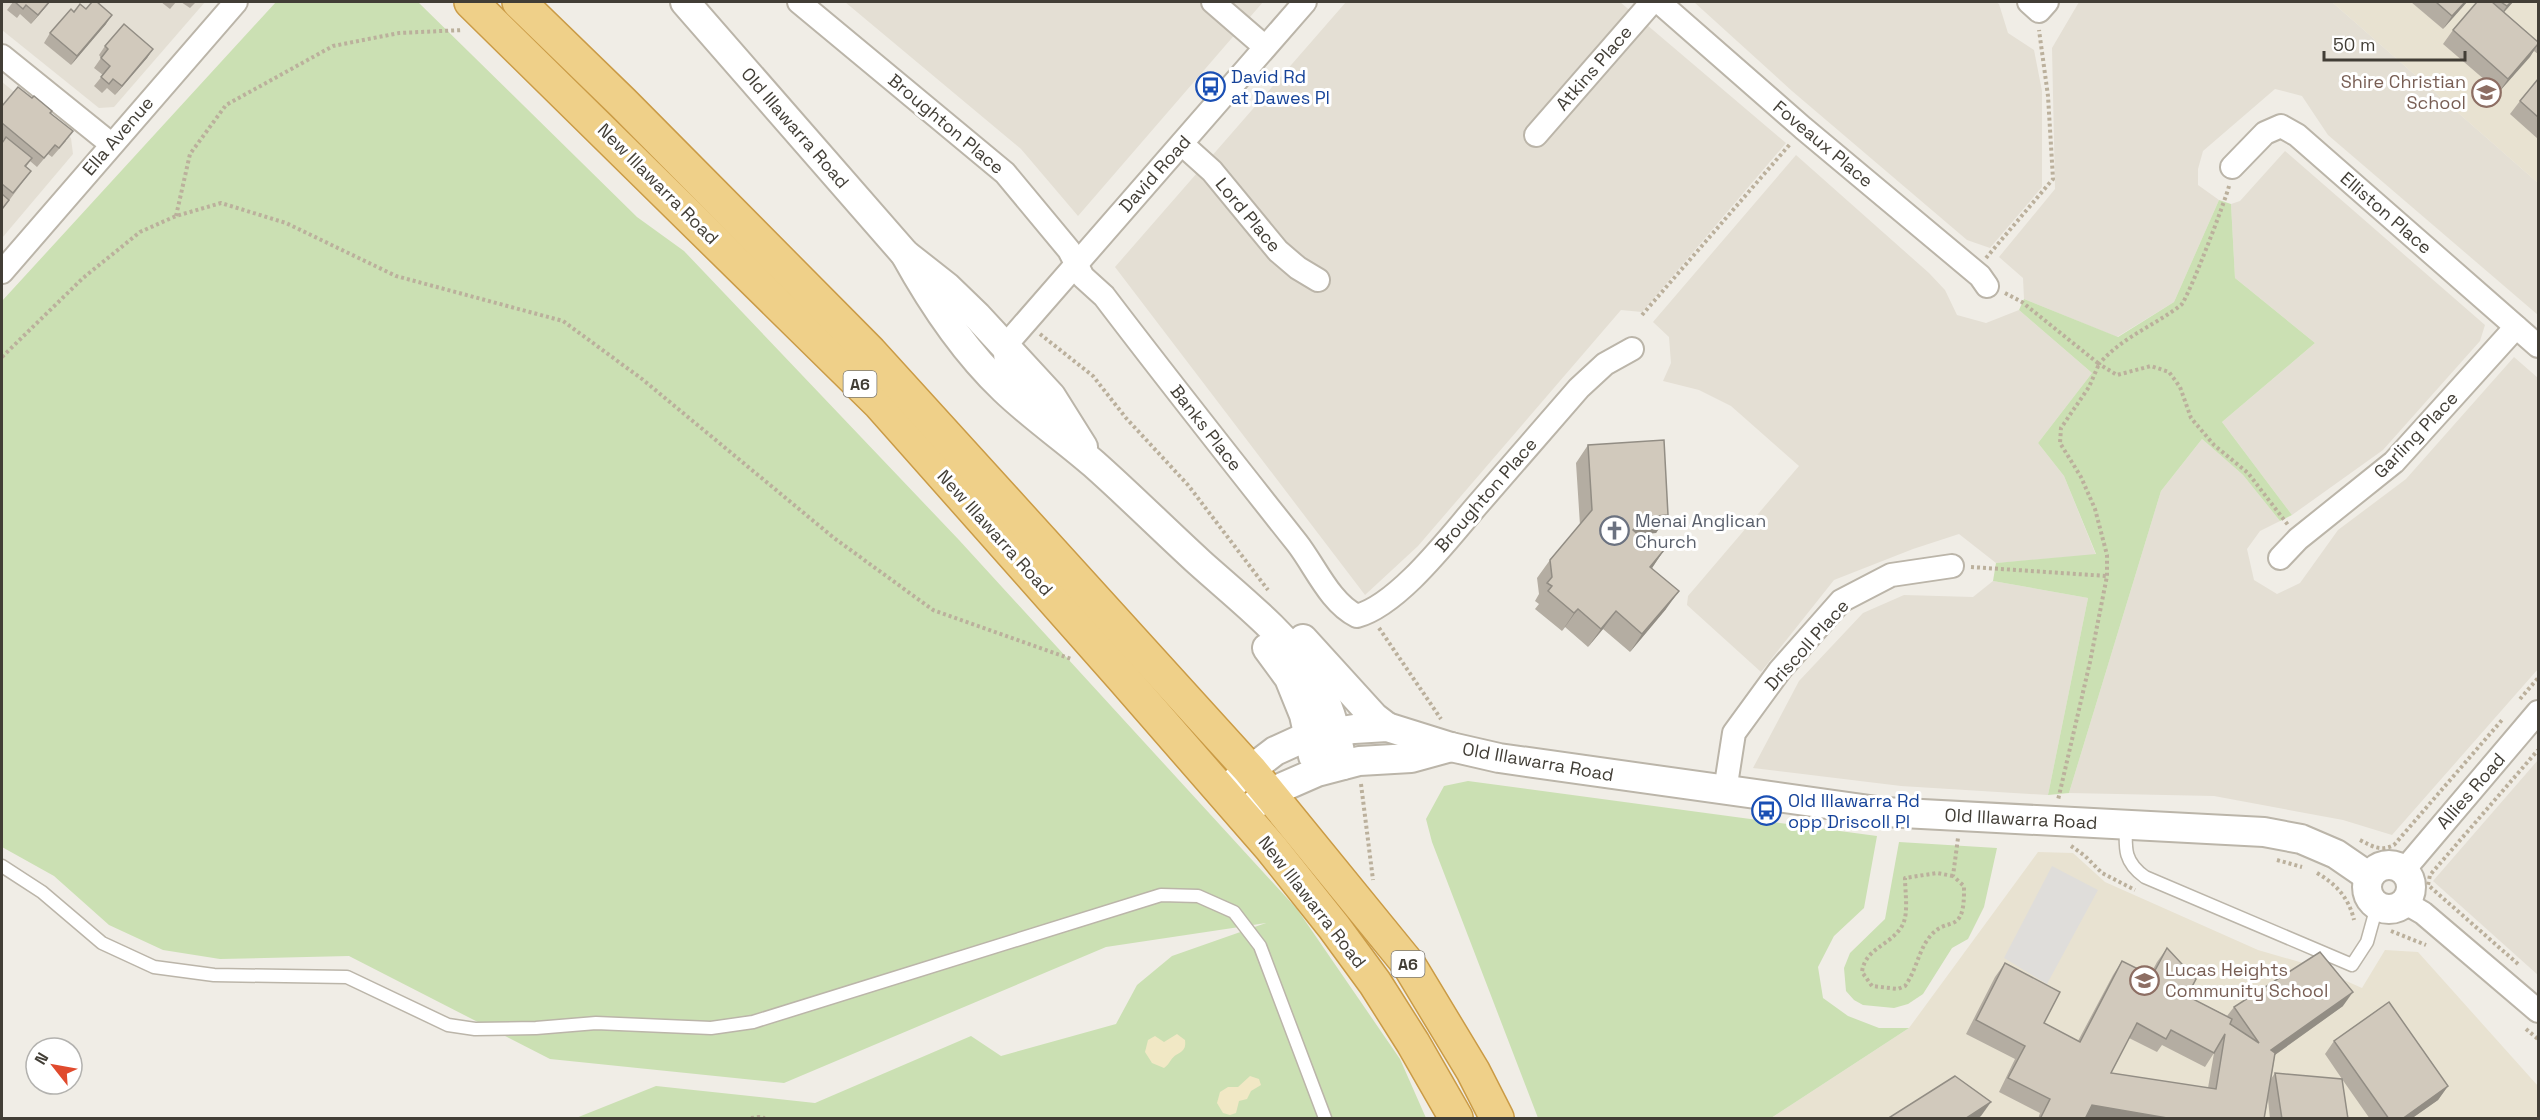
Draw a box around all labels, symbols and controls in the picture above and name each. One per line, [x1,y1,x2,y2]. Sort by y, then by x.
street label: Atkins Place [1550,20,1637,115]
scale bar [2324,24,2465,62]
text: 50 m [2333,33,2375,56]
street label: Old Illawarra Road [736,62,854,193]
place label: David Rd at Dawes Pl [1231,65,1330,109]
street label: Broughton Place [884,68,1009,179]
place label: Shire Christian School [2341,70,2466,114]
bus stop icon: David Rd at Dawes Pl [1194,71,1226,103]
school or university icon: Shire Christian School [2471,76,2503,108]
street label: Ella Avenue [77,91,158,180]
street label: Foveaux Place [1769,95,1878,192]
street label: New Illawarra Road [593,118,724,249]
street label: David Road [1114,130,1195,217]
street label: Elliston Place [2336,167,2437,259]
street label: Lord Place [1211,173,1286,257]
road number: A6 [844,371,876,397]
street label: Banks Place [1165,380,1247,476]
street label: Garling Place [2369,386,2463,483]
street label: Broughton Place [1430,433,1542,557]
street label: New Illawarra Road [933,465,1058,601]
place label: Menai Anglican Church [1635,509,1766,553]
church icon: Menai Anglican Church [1598,515,1630,547]
street label: Driscoll Place [1760,594,1854,695]
street label: Old Illawarra Road [1461,737,1615,786]
street label: Allies Road [2431,748,2510,834]
place label: Old Illawarra Rd opp Driscoll Pl [1788,789,1920,833]
bus stop icon: Old Illawarra Rd opp Driscoll Pl [1751,795,1783,827]
street label: Old Illawarra Road [1944,803,2098,834]
street label: New Illawarra Road [1253,831,1371,973]
road number: A6 [1392,951,1424,977]
place label: Lucas Heights Community School [2165,958,2328,1002]
school or university icon: Lucas Heights Community School [2128,964,2160,996]
north arrow [24,1036,84,1096]
text: N [30,1049,53,1069]

